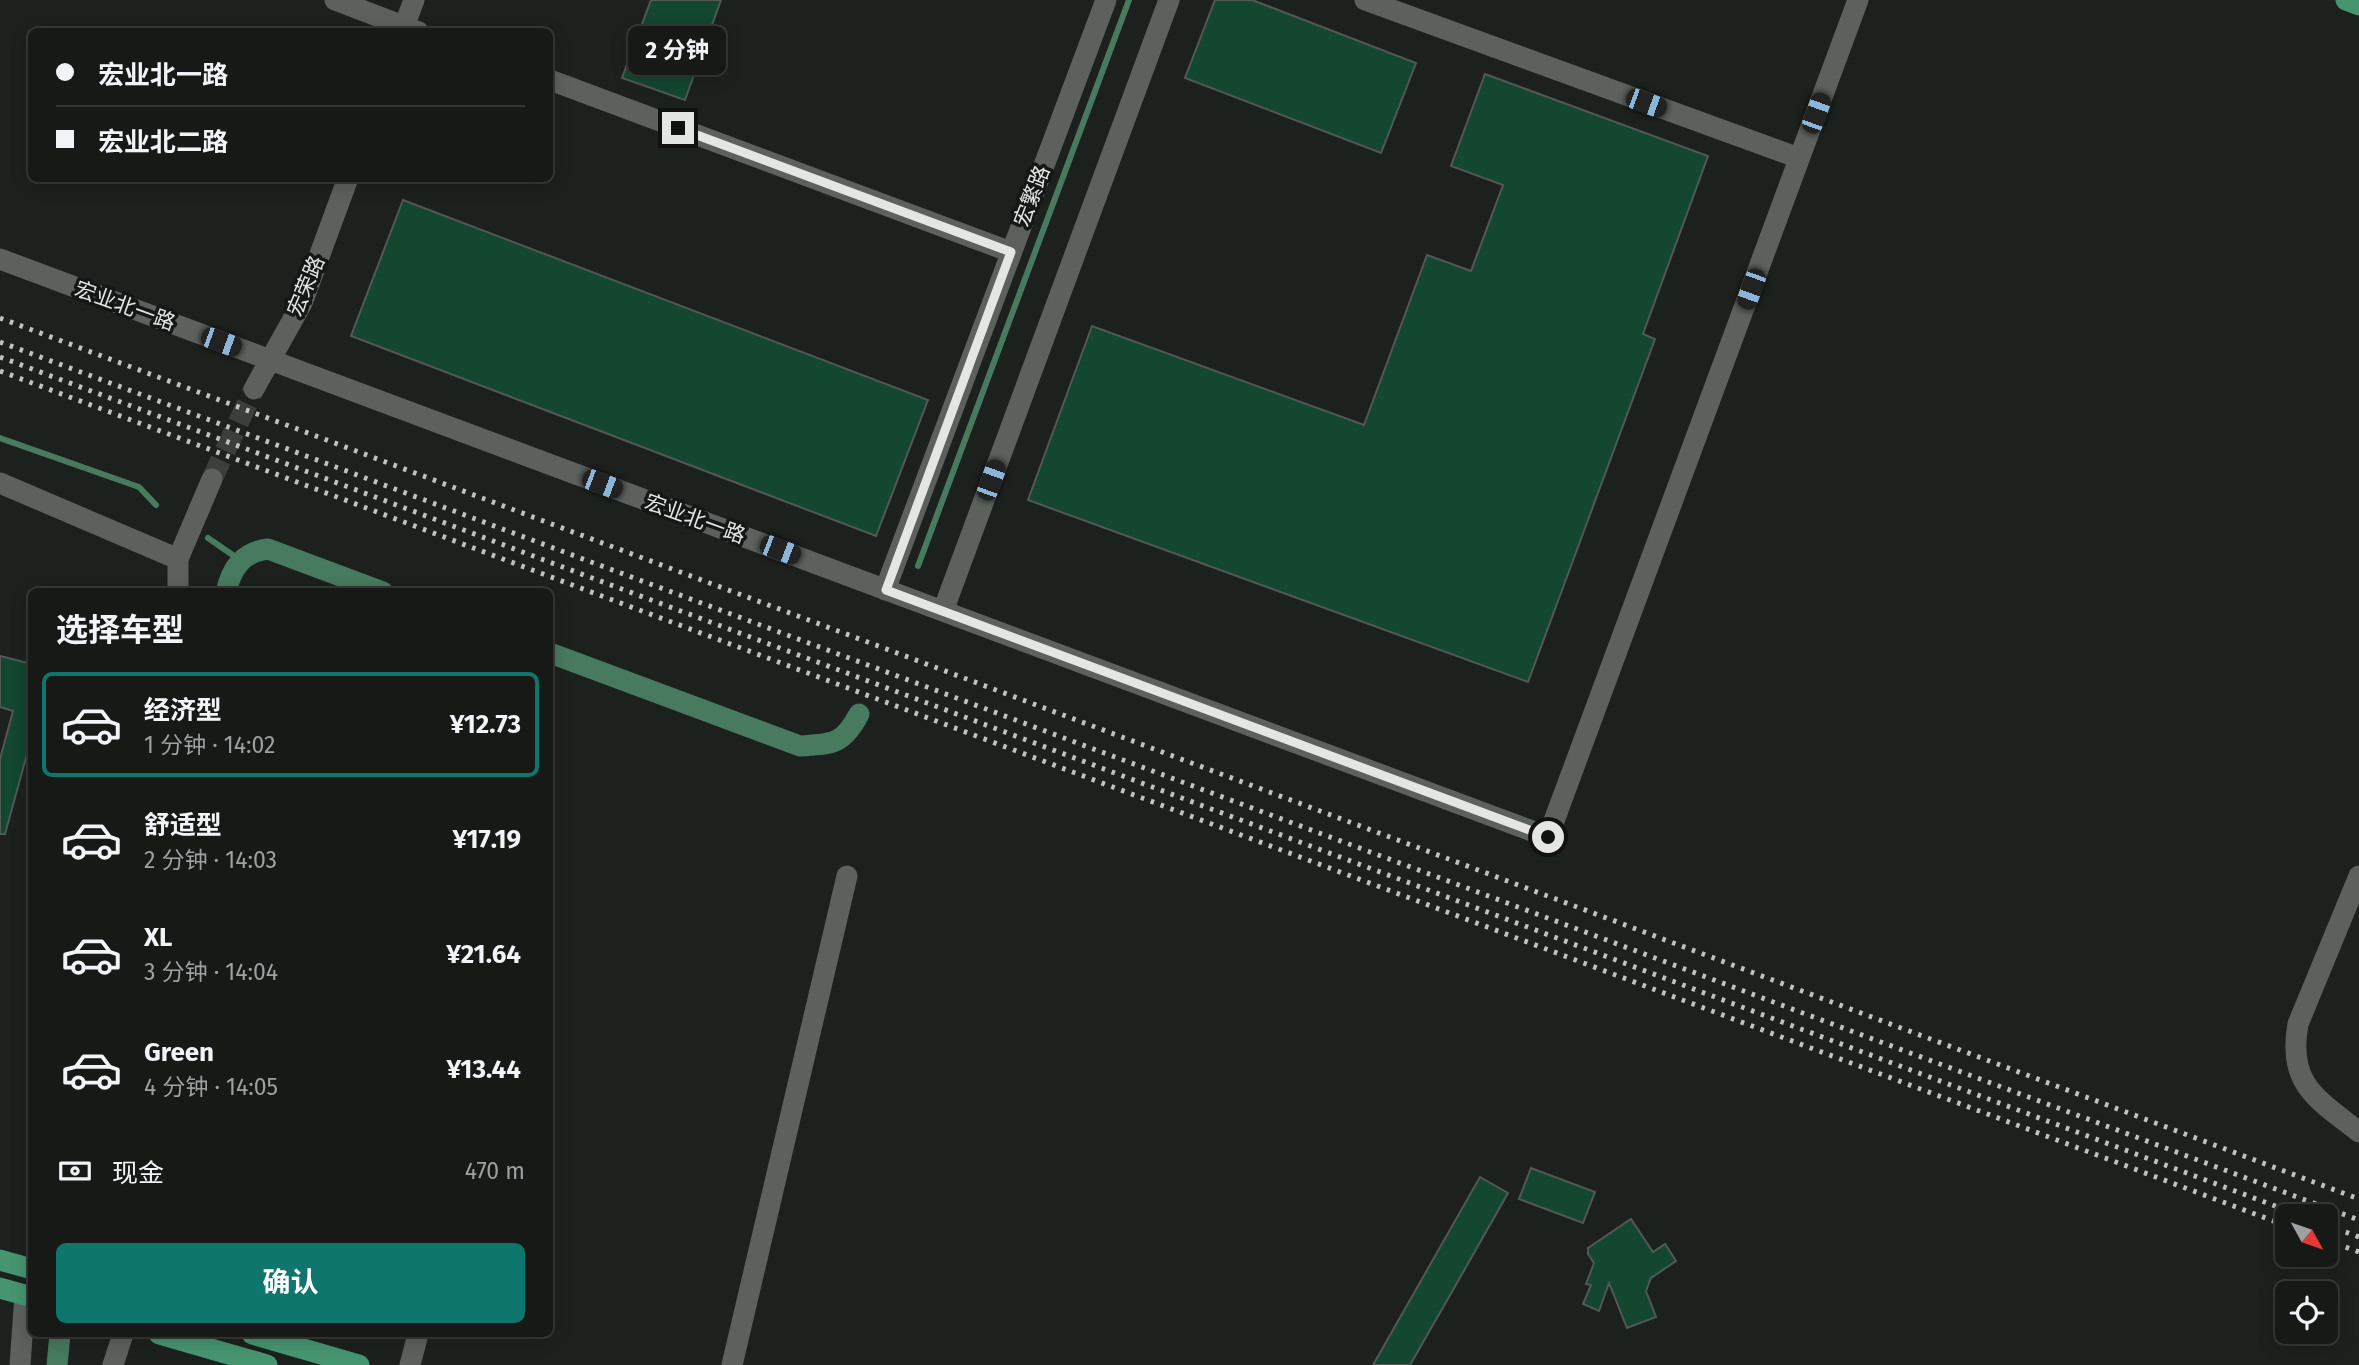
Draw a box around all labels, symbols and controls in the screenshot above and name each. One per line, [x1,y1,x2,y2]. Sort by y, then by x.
callout: 2 分钟 [629,26,727,76]
text: 2 分钟 [645,36,709,64]
text: 宏业北一路 [98,60,228,91]
car [1623,86,1670,120]
car [1799,90,1834,136]
route end [662,112,694,144]
text: 宏业北二路 [98,127,228,158]
street label: 宏繁路 [1009,162,1055,230]
street label: 宏荣路 [282,252,330,320]
car [1734,266,1769,312]
street label: 宏业北一路 [71,276,179,336]
car [198,325,245,359]
car [974,457,1009,503]
car [579,467,626,501]
street label: 宏业北一路 [641,489,749,549]
car [757,533,804,567]
text: 选择车型 [56,611,184,649]
icon: car [60,693,123,756]
text: 经济型 [144,695,222,726]
text: ¥12.73 [450,709,521,740]
text: 1 分钟 · 14:02 [144,731,275,759]
icon: car [60,808,123,871]
text: 舒适型 [144,810,222,841]
route start [1532,821,1564,853]
text: ¥17.19 [453,824,521,855]
text: 2 分钟 · 14:03 [144,846,277,874]
text: XL [144,922,172,953]
icon: car [60,923,123,986]
text: ¥21.64 [446,939,521,970]
text: 3 分钟 · 14:04 [144,958,278,986]
text: Green [144,1037,214,1068]
icon: car [60,1038,123,1101]
text: ¥13.44 [446,1054,521,1085]
text: 4 分钟 · 14:05 [144,1073,278,1101]
icon: cash [56,1152,94,1190]
text: 470 m [465,1157,525,1185]
text: 现金 [112,1158,164,1189]
north arrow [2275,1204,2338,1267]
map controls [2275,1204,2338,1344]
button: 确认 [56,1243,525,1323]
button: locate [2275,1281,2338,1344]

